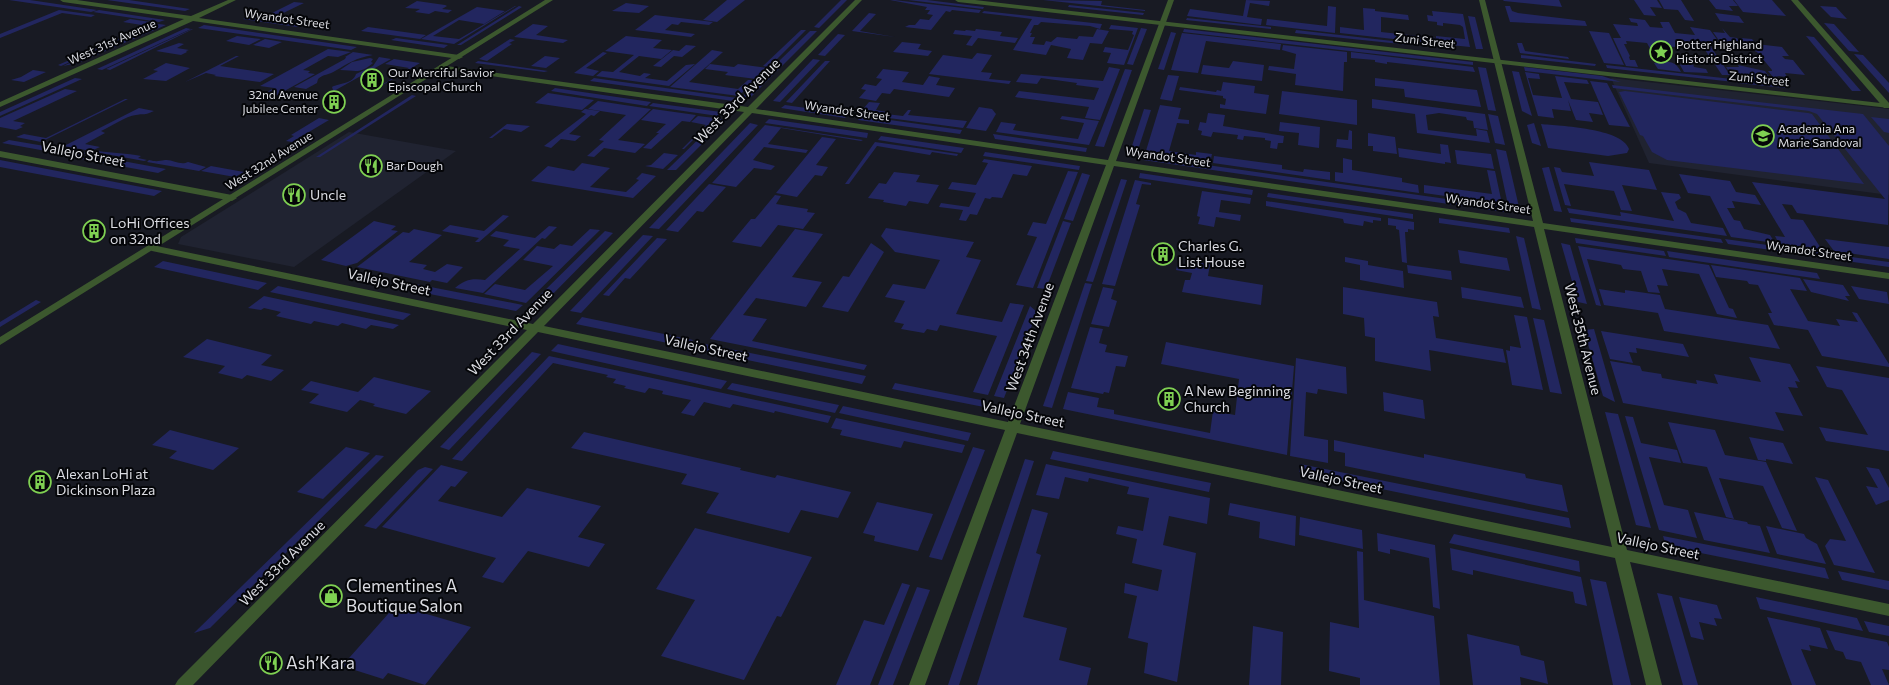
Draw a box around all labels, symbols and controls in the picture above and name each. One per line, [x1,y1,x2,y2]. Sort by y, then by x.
street label: Wyandot Street [243,5,331,31]
street label: West 31st Avenue [65,15,158,67]
street label: Zuni Street [1394,29,1456,51]
place label: Potter Highland Historic District [1676,37,1763,65]
place icon: Potter Highland Historic District [1648,39,1674,65]
street label: West 33rd Avenue [690,54,783,147]
place label: Our Merciful Savior Episcopal Church [388,65,494,93]
building icon: Our Merciful Savior Episcopal Church [359,67,385,93]
street label: Zuni Street [1728,68,1790,88]
place label: 32nd Avenue Jubilee Center [242,87,318,116]
building icon: 32nd Avenue Jubilee Center [321,89,347,115]
street label: Wyandot Street [803,97,891,123]
place label: Academia Ana Marie Sandoval [1778,121,1862,149]
school or university icon: Academia Ana Marie Sandoval [1750,123,1776,149]
street label: West 32nd Avenue [222,128,315,193]
street label: Vallejo Street [40,137,127,170]
street label: Wyandot Street [1124,143,1212,169]
restaurant icon: Bar Dough [358,153,384,179]
place label: Bar Dough [386,158,443,172]
restaurant icon: Uncle [281,182,307,208]
place label: Uncle [310,186,346,203]
street label: Wyandot Street [1444,190,1532,216]
place label: LoHi Offices on 32nd [110,214,190,247]
building icon: LoHi Offices on 32nd [81,218,107,244]
place label: Charles G. List House [1178,237,1245,270]
street label: Wyandot Street [1765,237,1853,263]
building icon: Charles G. List House [1150,241,1176,267]
street label: Vallejo Street [346,264,433,299]
street label: West 34th Avenue [1002,280,1057,394]
street label: West 35th Avenue [1561,281,1606,397]
street label: West 33rd Avenue [464,285,555,379]
street label: Vallejo Street [663,330,750,365]
place label: A New Beginning Church [1184,382,1291,415]
building icon: A New Beginning Church [1156,386,1182,412]
street label: Vallejo Street [980,396,1067,431]
street label: Vallejo Street [1298,462,1385,497]
place label: Alexan LoHi at Dickinson Plaza [56,465,155,498]
building icon: Alexan LoHi at Dickinson Plaza [27,469,53,495]
street label: West 33rd Avenue [235,516,328,609]
street label: Vallejo Street [1615,528,1702,563]
place label: Clementines A Boutique Salon [346,575,463,616]
shop icon: Clementines A Boutique Salon [318,583,344,609]
restaurant icon: Ash’Kara [258,650,284,676]
place label: Ash’Kara [286,652,355,673]

